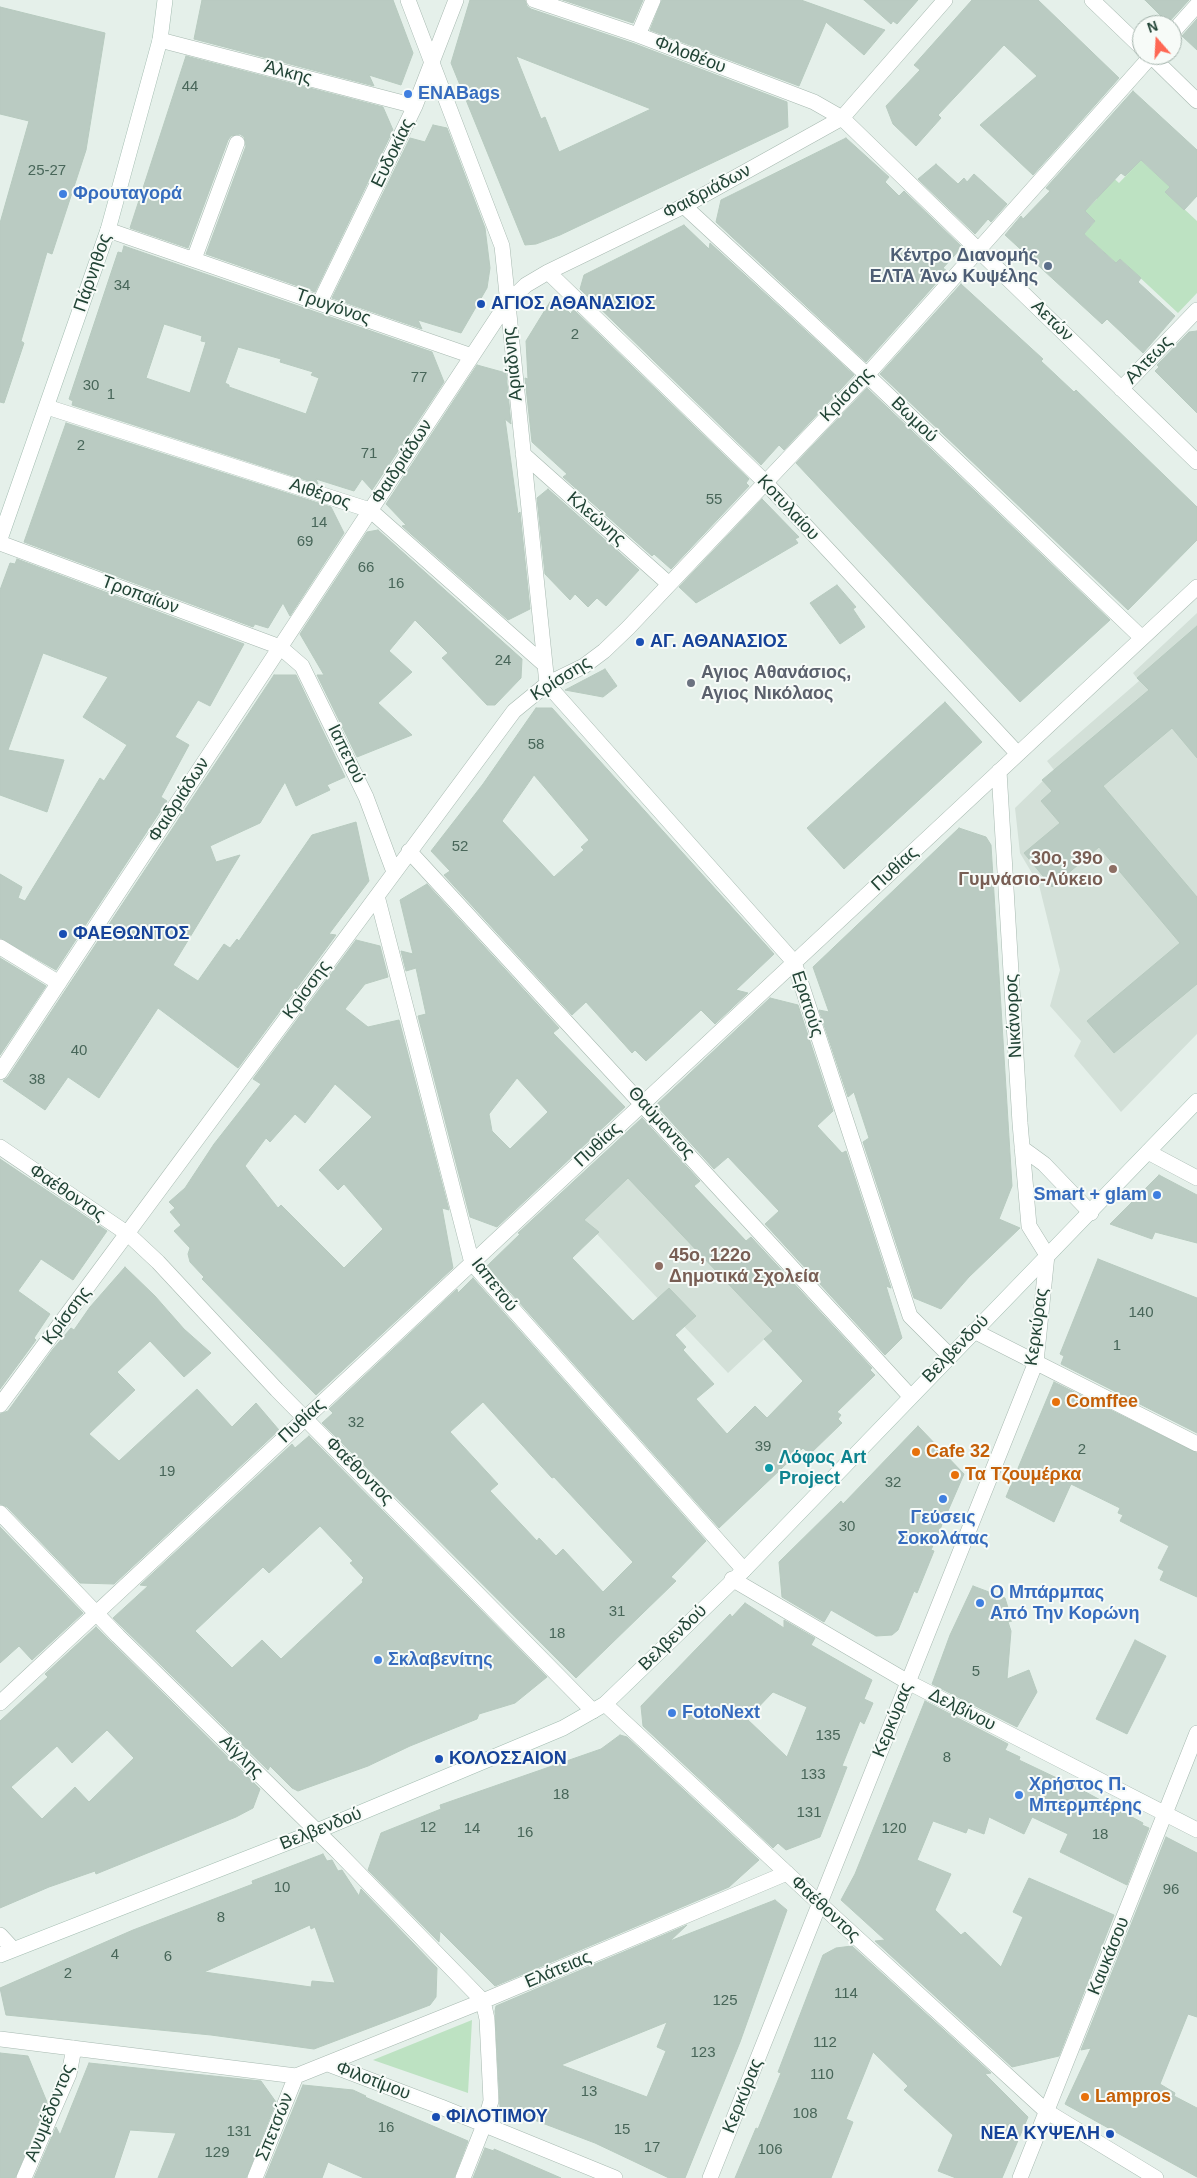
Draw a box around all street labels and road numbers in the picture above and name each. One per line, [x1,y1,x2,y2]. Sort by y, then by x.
street label: Φιλοθέου [651,31,729,79]
street label: Άλκης [262,56,314,90]
street label: Ευδοκίας [367,115,419,191]
street label: Φαιδριάδων [659,160,755,224]
street label: Πάρνηθος [70,231,116,315]
street label: Τρυγόνος [293,284,373,330]
street label: Αετών [1027,296,1077,346]
street label: Αριάδνης [498,326,528,402]
street label: Αλτεως [1121,331,1177,389]
street label: Κρίσσης [816,363,878,427]
street label: Βωμού [886,393,942,447]
street label: Φαιδριάδων [367,416,437,508]
street label: Κοτυλαίου [752,471,824,545]
street label: Αιθέρος [287,474,353,514]
street label: Κλεώνης [562,488,630,550]
street label: Τροπαίων [98,571,182,619]
street label: Κρίσσης [527,652,595,706]
street label: Ιαπετού [323,721,369,787]
street label: Φαιδριάδων [144,754,214,846]
street label: Πυθίας [867,842,923,896]
street label: Κρίσσης [279,956,335,1024]
street label: Ερατούς [786,968,828,1040]
street label: Νικάνορος [1001,973,1027,1059]
street label: Θαύμαντος [623,1082,699,1164]
street label: Πυθίας [570,1118,626,1172]
street label: Φαέθοντος [25,1160,109,1226]
street label: Ιαπετού [466,1254,522,1316]
street label: Κρίσσης [38,1283,96,1349]
street label: Κερκύρας [1021,1287,1053,1367]
street label: Βελβενδού [918,1310,994,1388]
street label: Πυθίας [274,1394,330,1448]
street label: Φαέθοντος [320,1432,398,1510]
street label: Βελβενδού [634,1600,712,1676]
street label: Κερκύρας [868,1680,918,1760]
street label: Δελβίνου [925,1684,999,1736]
street label: Αίγλης [215,1731,267,1783]
street label: Βελβενδού [277,1803,365,1855]
street label: Φαέθοντος [786,1871,864,1947]
street label: Καυκάσου [1084,1914,1134,1998]
street label: Ελάτειας [522,1947,594,1993]
street label: Κερκύρας [718,2056,768,2136]
street label: Φιλοτίμου [333,2057,413,2105]
street label: Ανυμέδοντος [21,2061,79,2165]
street label: Σπετσών [252,2090,298,2164]

